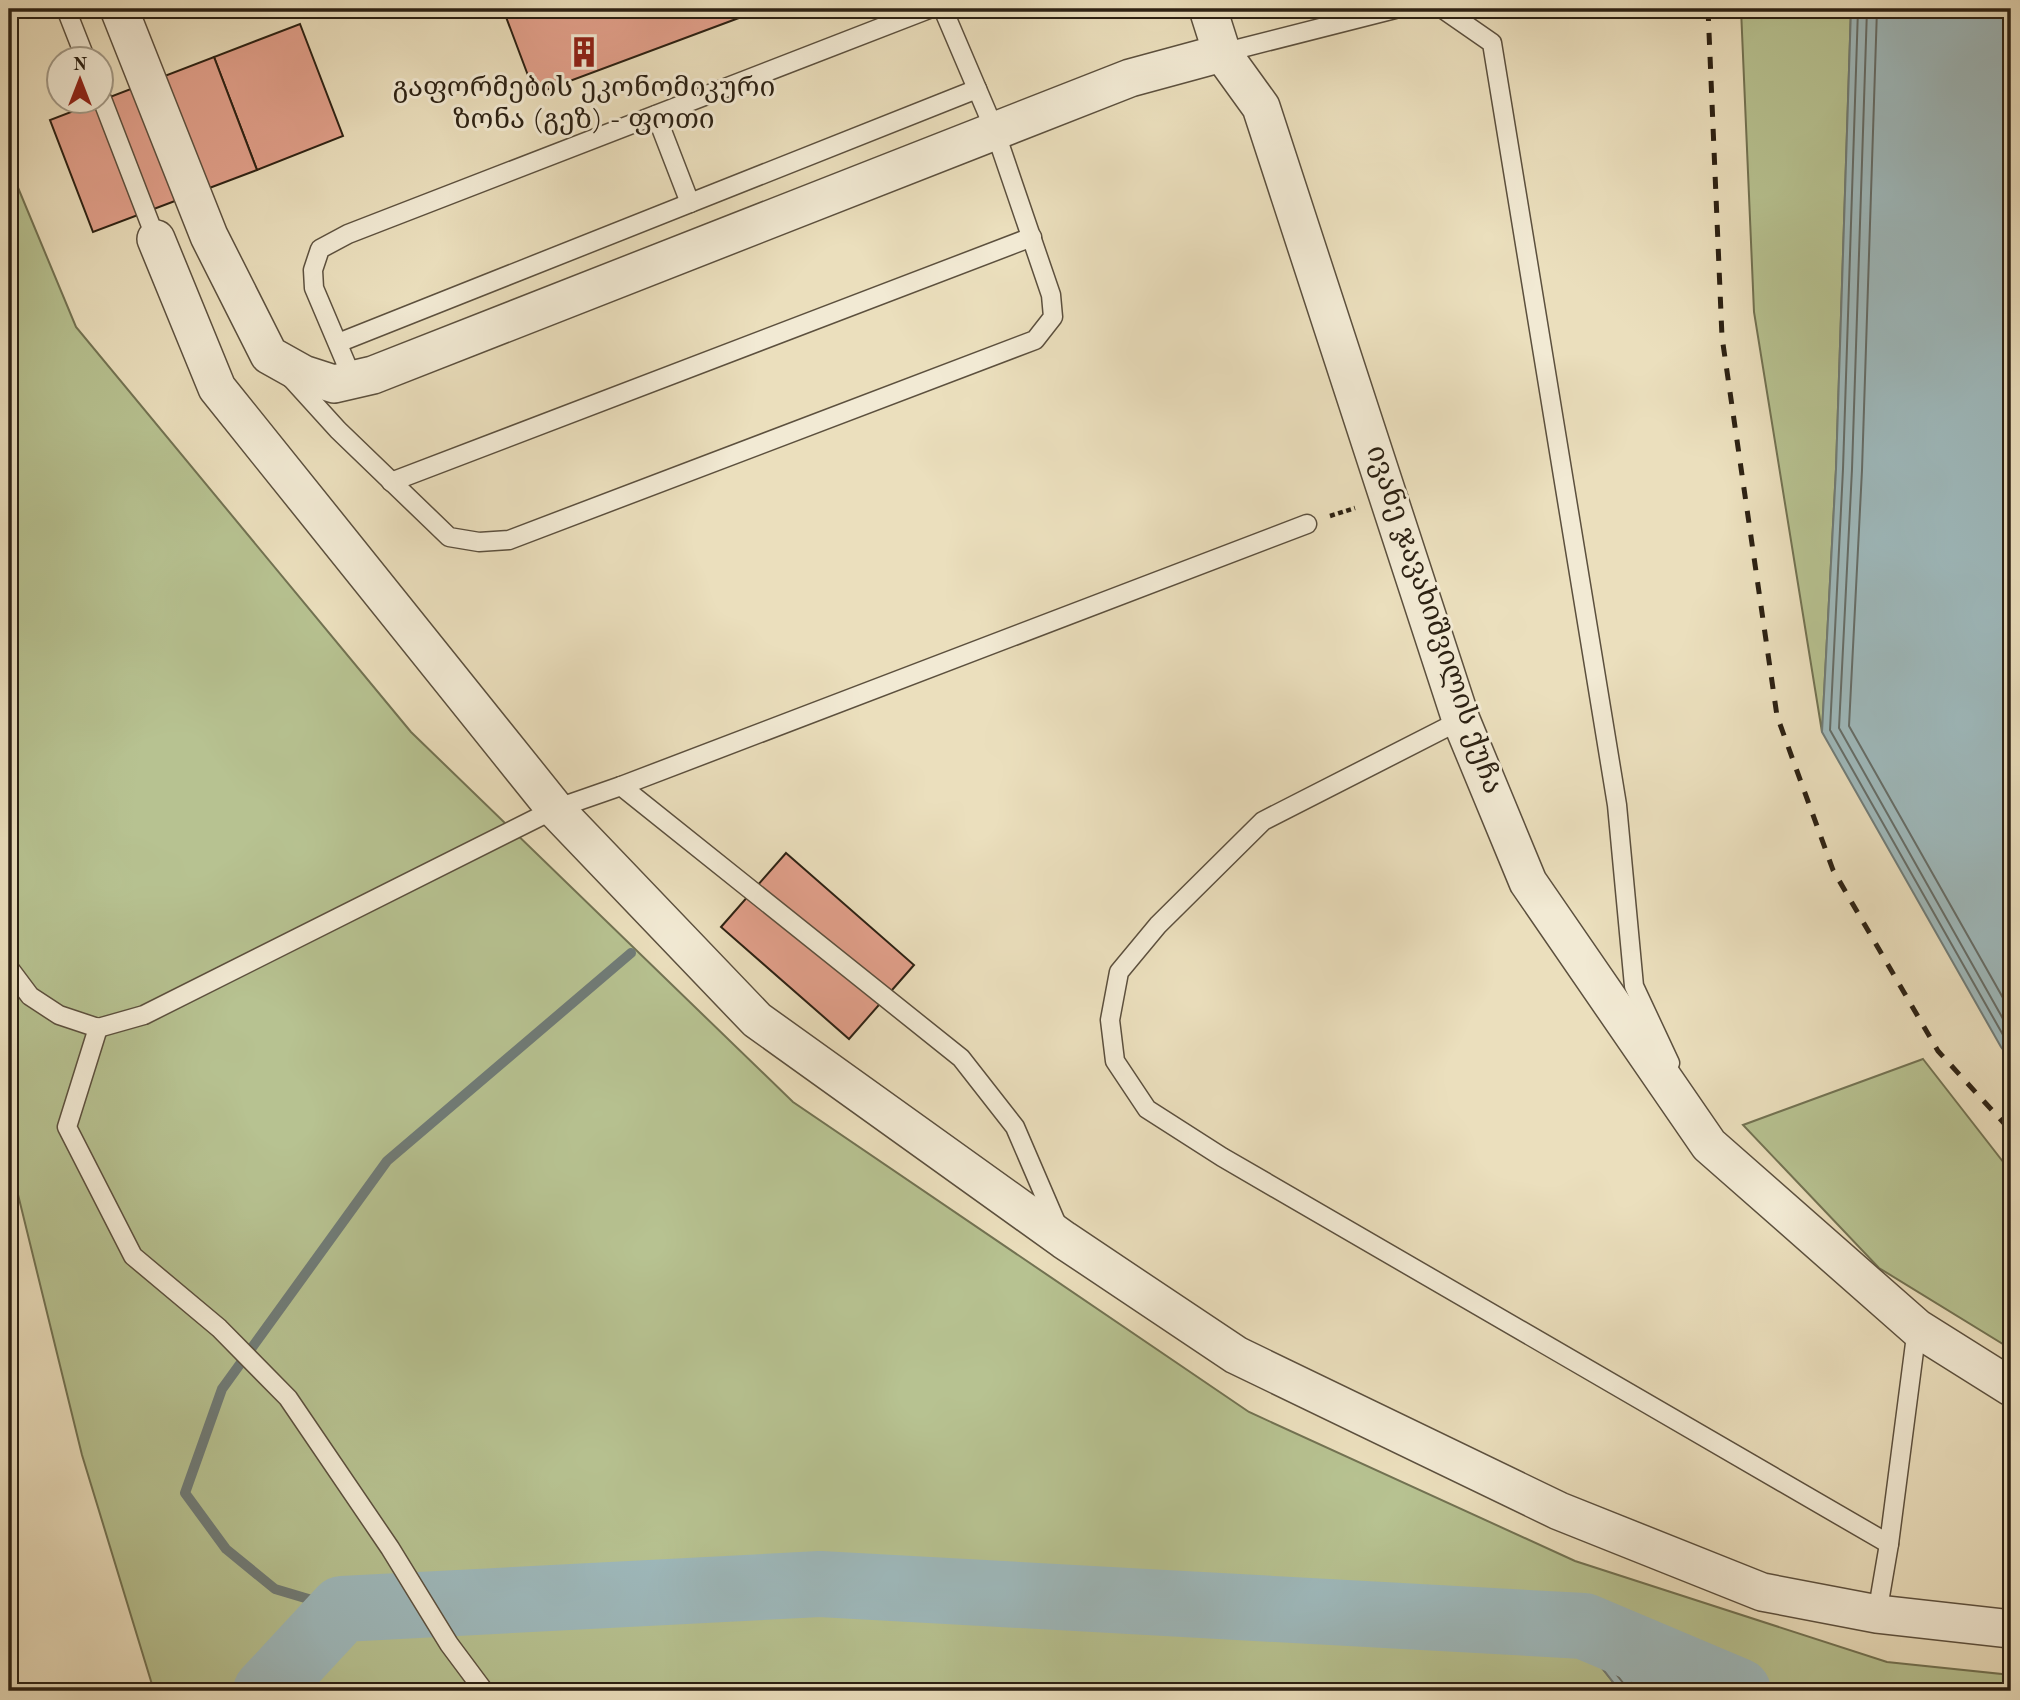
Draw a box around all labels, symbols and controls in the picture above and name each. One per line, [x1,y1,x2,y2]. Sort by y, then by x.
building icon: გაფორმების ეკონომიკური ზონა (გეზ) - ფოთი [567,35,601,69]
north arrow [46,46,116,116]
text: N [73,56,88,75]
place label: გაფორმების ეკონომიკური ზონა (გეზ) - ფოთი [393,74,775,135]
street label: ივანე ჯავახიშვილის ქუჩა [1360,442,1507,798]

